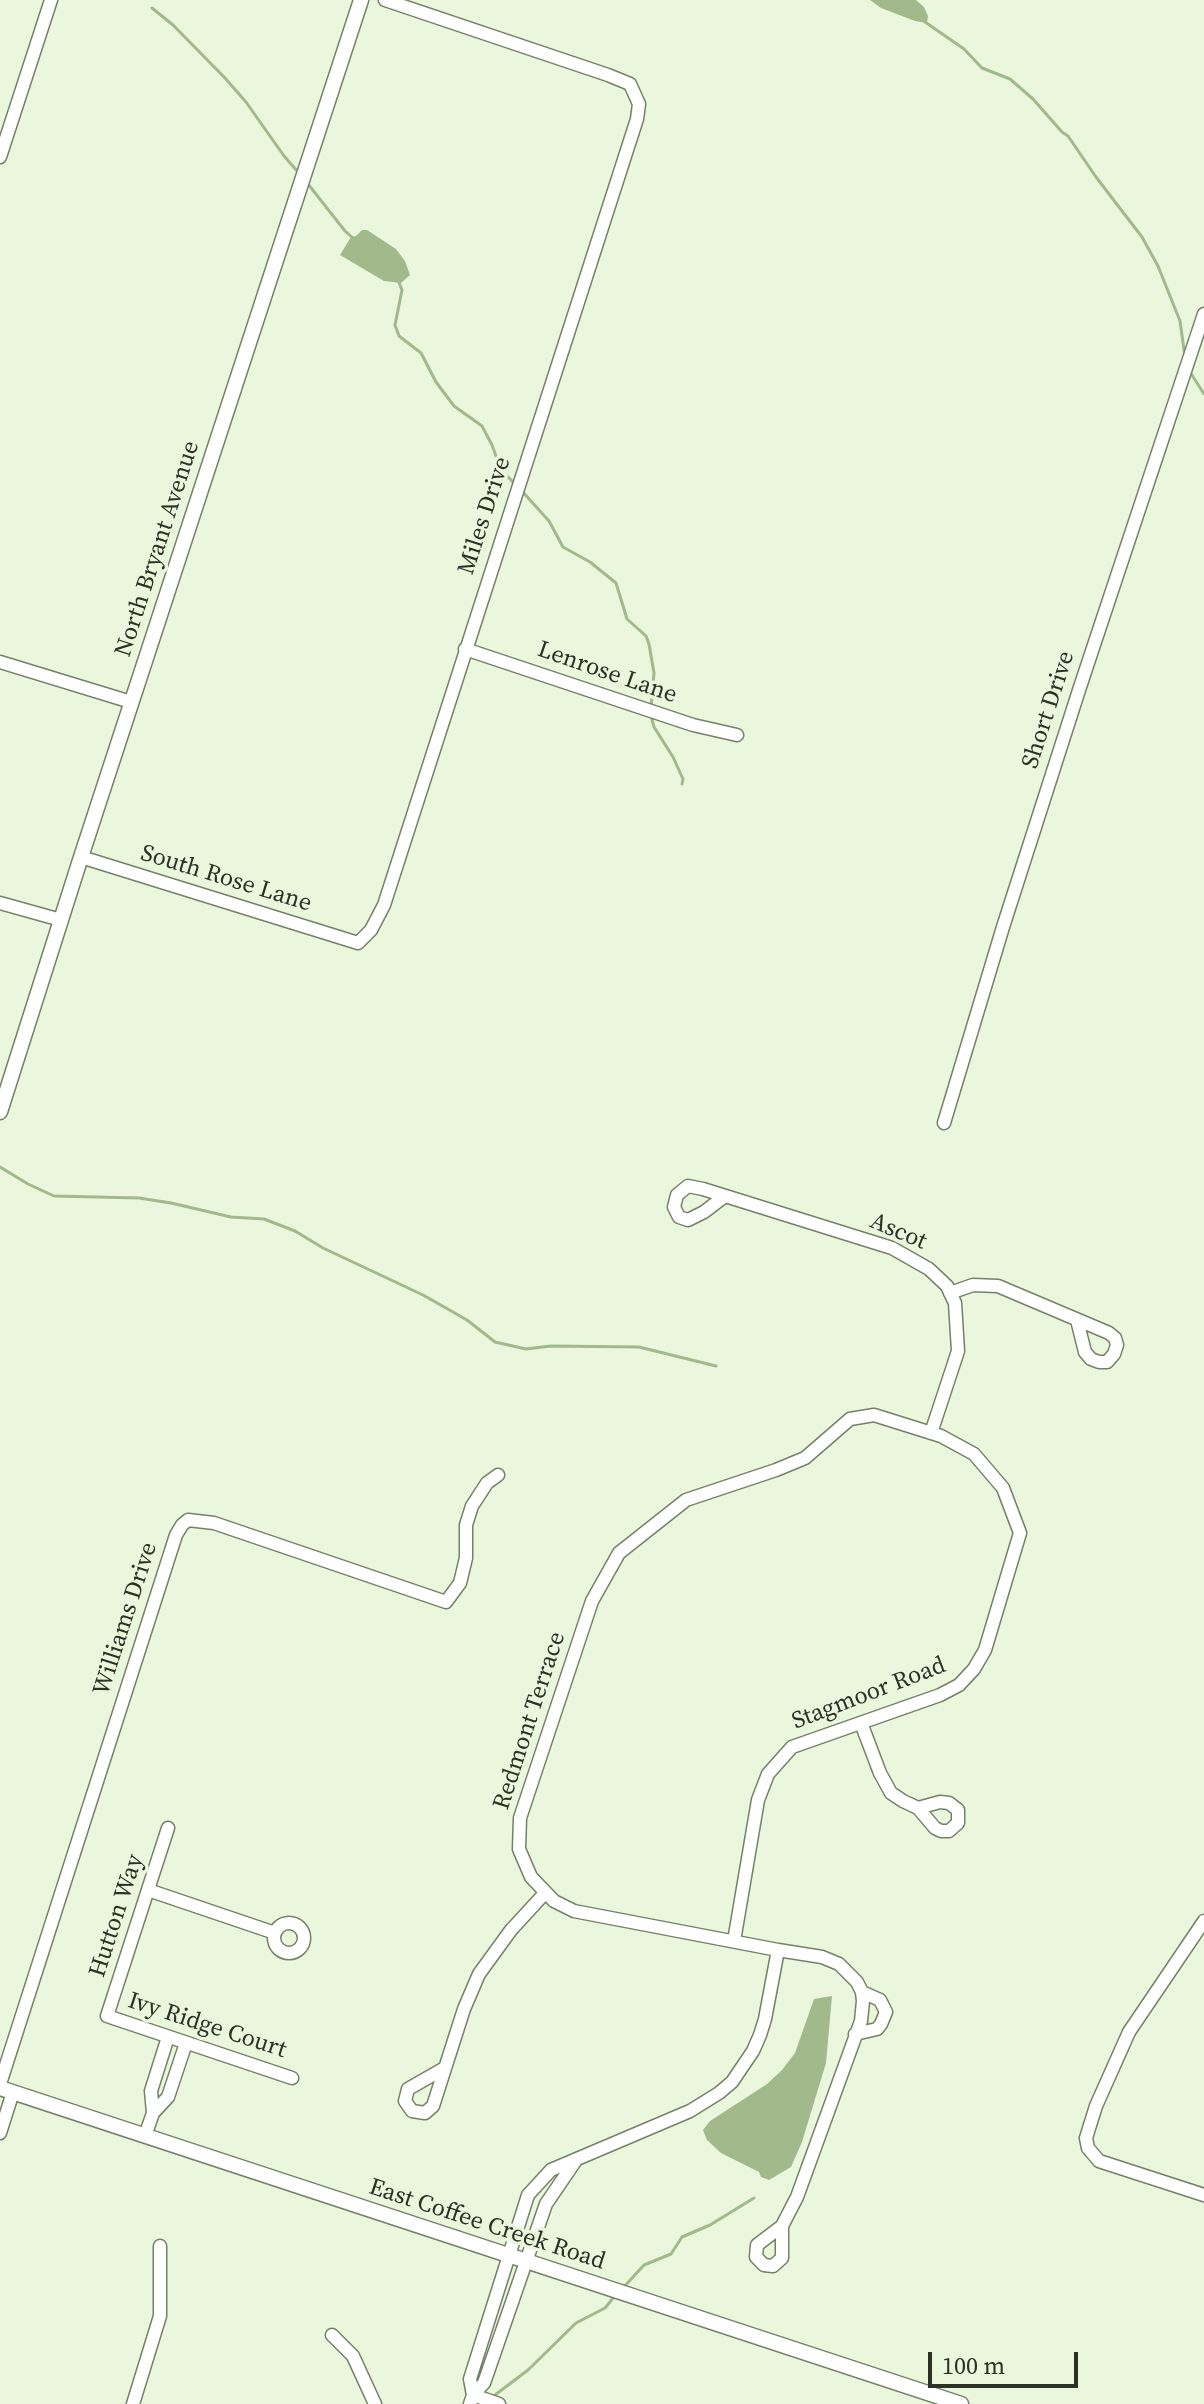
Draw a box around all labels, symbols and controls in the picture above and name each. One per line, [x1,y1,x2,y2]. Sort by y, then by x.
street label: North Bryant Avenue [110,438,206,660]
street label: Miles Drive [452,454,518,578]
street label: Lenrose Lane [533,636,681,710]
street label: Short Drive [1017,648,1081,772]
street label: South Rose Lane [137,839,315,919]
street label: Ascot [865,1207,931,1257]
street label: Williams Drive [88,1539,164,1699]
street label: Redmont Terrace [488,1629,572,1813]
street label: Stagmoor Road [788,1651,950,1737]
street label: Hutton Way [84,1851,150,1981]
street label: Ivy Ridge Court [124,1987,290,2065]
street label: East Coffee Creek Road [365,2173,609,2277]
scale bar [932,2336,1082,2386]
text: 100 m [942,2349,1005,2382]

